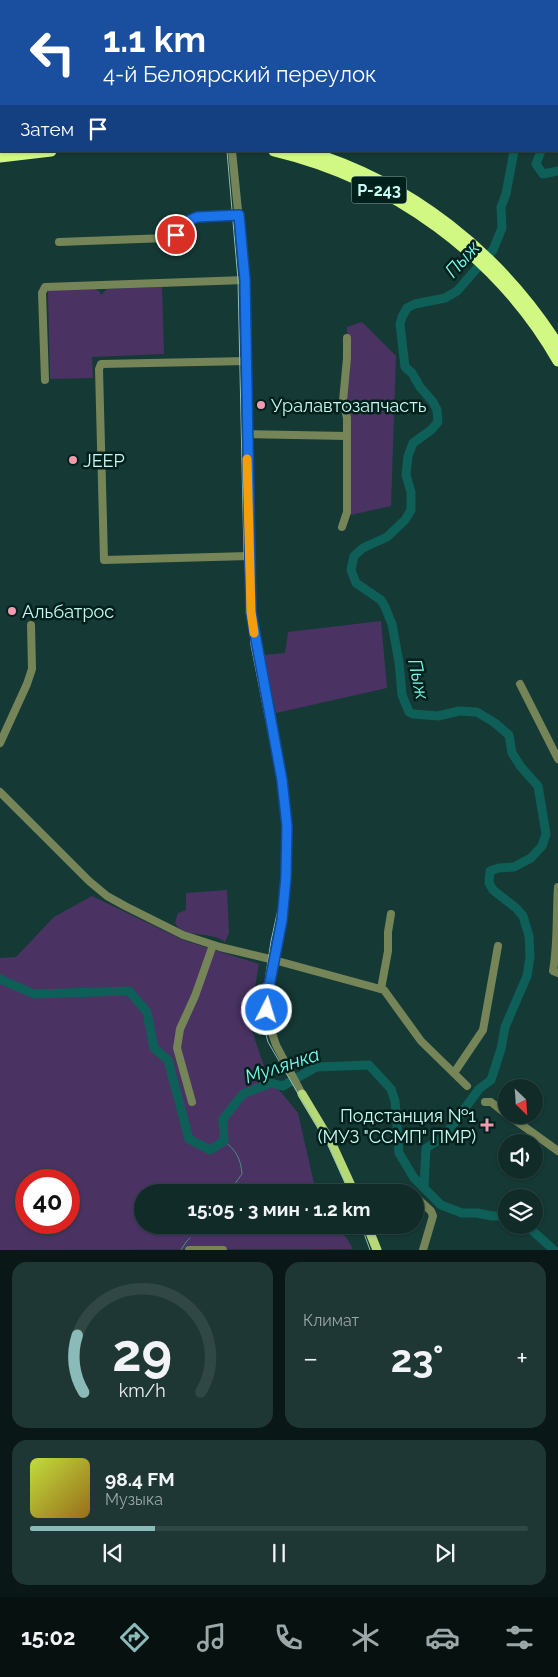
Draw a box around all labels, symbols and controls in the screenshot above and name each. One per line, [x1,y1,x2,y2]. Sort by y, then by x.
text: 1.1 km [103,19,206,60]
icon: left [20,20,85,85]
text: 4-й Белоярский переулок [103,61,377,87]
icon: arrive [84,115,112,143]
text: Затем [20,118,74,140]
road number: Р-243 [352,176,406,204]
pin [155,214,197,256]
icon: arrive [162,221,190,249]
water label: Пыж [440,236,484,281]
place label: Уралавтозапчасть [271,395,427,416]
marker: Уралавтозапчасть [255,399,267,411]
place label: JEEP [83,450,125,471]
marker: JEEP [67,454,79,466]
place label: Альбатрос [22,601,114,622]
marker: Альбатрос [6,605,18,617]
water label: Пыж [404,657,434,702]
position arrow [240,983,292,1035]
water label: Мулянка [242,1043,322,1087]
north arrow [498,1079,542,1124]
map controls [498,1079,543,1234]
place label: Подстанция №1 (МУЗ "ССМП" ПМР) [318,1105,476,1147]
marker: Подстанция №1 (МУЗ "ССМП" ПМР) [480,1118,494,1132]
button: sound [498,1134,543,1179]
speed limit sign: 40 [15,1169,80,1234]
button: layers [498,1189,543,1234]
text: 15:05 · 3 мин · 1.2 km [188,1198,370,1220]
text: Климат [303,1311,359,1330]
text: 29 [113,1322,172,1383]
text: 23° [391,1336,444,1381]
text: − [303,1342,318,1375]
text: + [516,1342,528,1375]
text: km/h [119,1380,166,1401]
text: 98.4 FM [105,1468,175,1490]
text: Музыка [105,1490,163,1509]
icon: previous [99,1539,127,1567]
icon: pause [265,1539,293,1567]
icon: next [431,1539,459,1567]
icon: directions [117,1620,152,1655]
icon: music [194,1620,229,1655]
icon: phone [271,1620,306,1655]
icon: climate [348,1620,383,1655]
icon: car [425,1620,460,1655]
icon: filters [502,1620,537,1655]
text: 15:02 [21,1624,75,1650]

